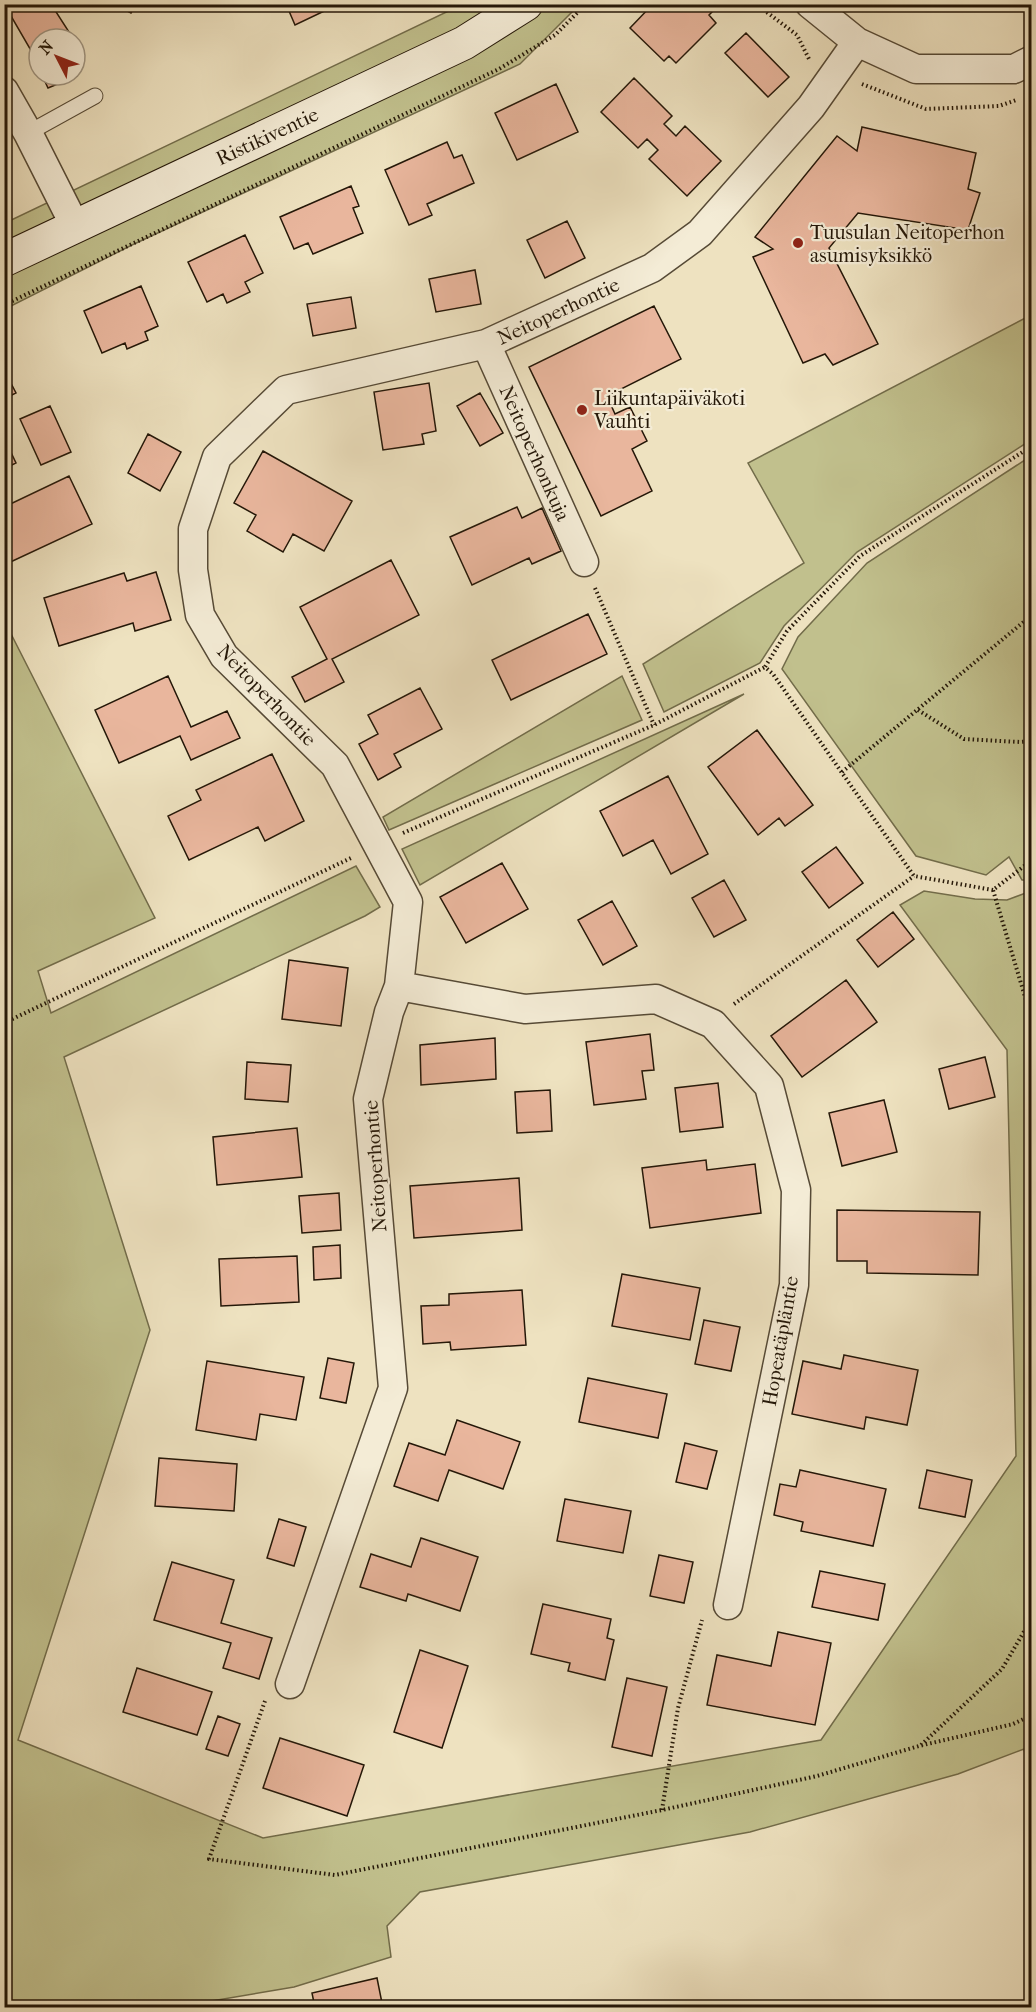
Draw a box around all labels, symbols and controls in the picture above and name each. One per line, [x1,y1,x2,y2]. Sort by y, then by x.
north arrow [27,27,87,87]
text: N [35,36,58,58]
street label: Ristikiventie [212,103,322,170]
place label: Tuusulan Neitoperhon asumisyksikkö [810,221,1005,267]
marker: Tuusulan Neitoperhon asumisyksikkö [791,236,805,250]
street label: Neitoperhontie [493,273,623,350]
street label: Neitoperhonkuja [494,382,575,525]
place label: Liikuntapäiväkoti Vauhti [593,387,745,433]
marker: Liikuntapäiväkoti Vauhti [575,403,589,417]
street label: Neitoperhontie [212,640,321,751]
street label: Neitoperhontie [359,1099,392,1233]
street label: Hopeatäpläntie [758,1274,803,1408]

